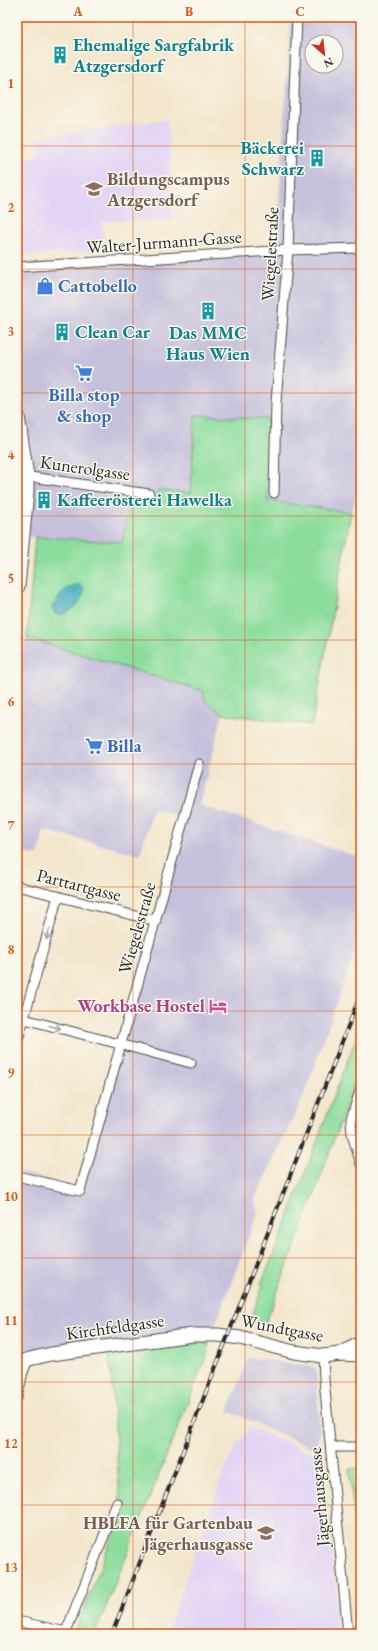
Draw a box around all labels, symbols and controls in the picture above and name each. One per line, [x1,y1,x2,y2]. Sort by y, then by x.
text: A [72,3,83,20]
text: B [185,3,193,20]
text: C [295,3,305,20]
place label: Ehemalige Sargfabrik Atzgersdorf [72,33,235,77]
north arrow [304,34,344,74]
building icon: Ehemalige Sargfabrik Atzgersdorf [50,45,70,65]
text: N [321,55,336,71]
text: 1 [8,75,15,92]
place label: Bäckerei Schwarz [241,136,305,180]
building icon: Bäckerei Schwarz [307,148,327,168]
place label: Bildungscampus Atzgersdorf [106,167,230,211]
school or university icon: Bildungscampus Atzgersdorf [84,179,104,199]
text: 2 [8,199,15,216]
street label: Wiegelestraße [256,206,283,302]
street label: Walter-Jurmann-Gasse [86,225,242,258]
place label: Cattobello [58,274,137,297]
shop icon: Cattobello [35,276,55,296]
building icon: Das MMC Haus Wien [198,301,218,321]
place label: Clean Car [75,320,151,343]
place label: Das MMC Haus Wien [166,321,250,365]
building icon: Clean Car [52,322,72,342]
text: 3 [8,323,15,340]
supermarket icon: Billa stop & shop [74,363,94,383]
place label: Billa stop & shop [48,383,120,427]
text: 4 [8,446,15,463]
street label: Kunerolgasse [38,450,132,485]
place label: Kaffeerösterei Hawelka [57,488,232,511]
building icon: Kaffeerösterei Hawelka [34,490,54,510]
text: 5 [8,570,14,587]
text: 6 [8,693,15,710]
place label: Billa [107,734,142,757]
supermarket icon: Billa [84,736,104,756]
text: 7 [8,817,15,834]
street label: Parttartgasse [35,863,124,906]
street label: Wiegelestraße [112,879,161,976]
one-way arrow [44,927,51,940]
text: 8 [8,941,15,958]
place label: Workbase Hostel [77,994,205,1017]
hotel icon: Workbase Hostel [208,996,228,1016]
one-way arrow [48,1023,61,1031]
text: 9 [8,1064,15,1081]
text: 10 [4,1188,18,1205]
street label: Kirchfeldgasse [64,1308,165,1345]
street label: Wundtgasse [239,1308,325,1347]
text: 11 [4,1312,18,1329]
text: 12 [4,1435,18,1452]
street label: Jägerhausgasse [303,1446,334,1550]
place label: HBLFA für Gartenbau Jägerhausgasse [83,1511,253,1555]
school or university icon: HBLFA für Gartenbau Jägerhausgasse [256,1523,276,1543]
text: 13 [4,1559,18,1576]

